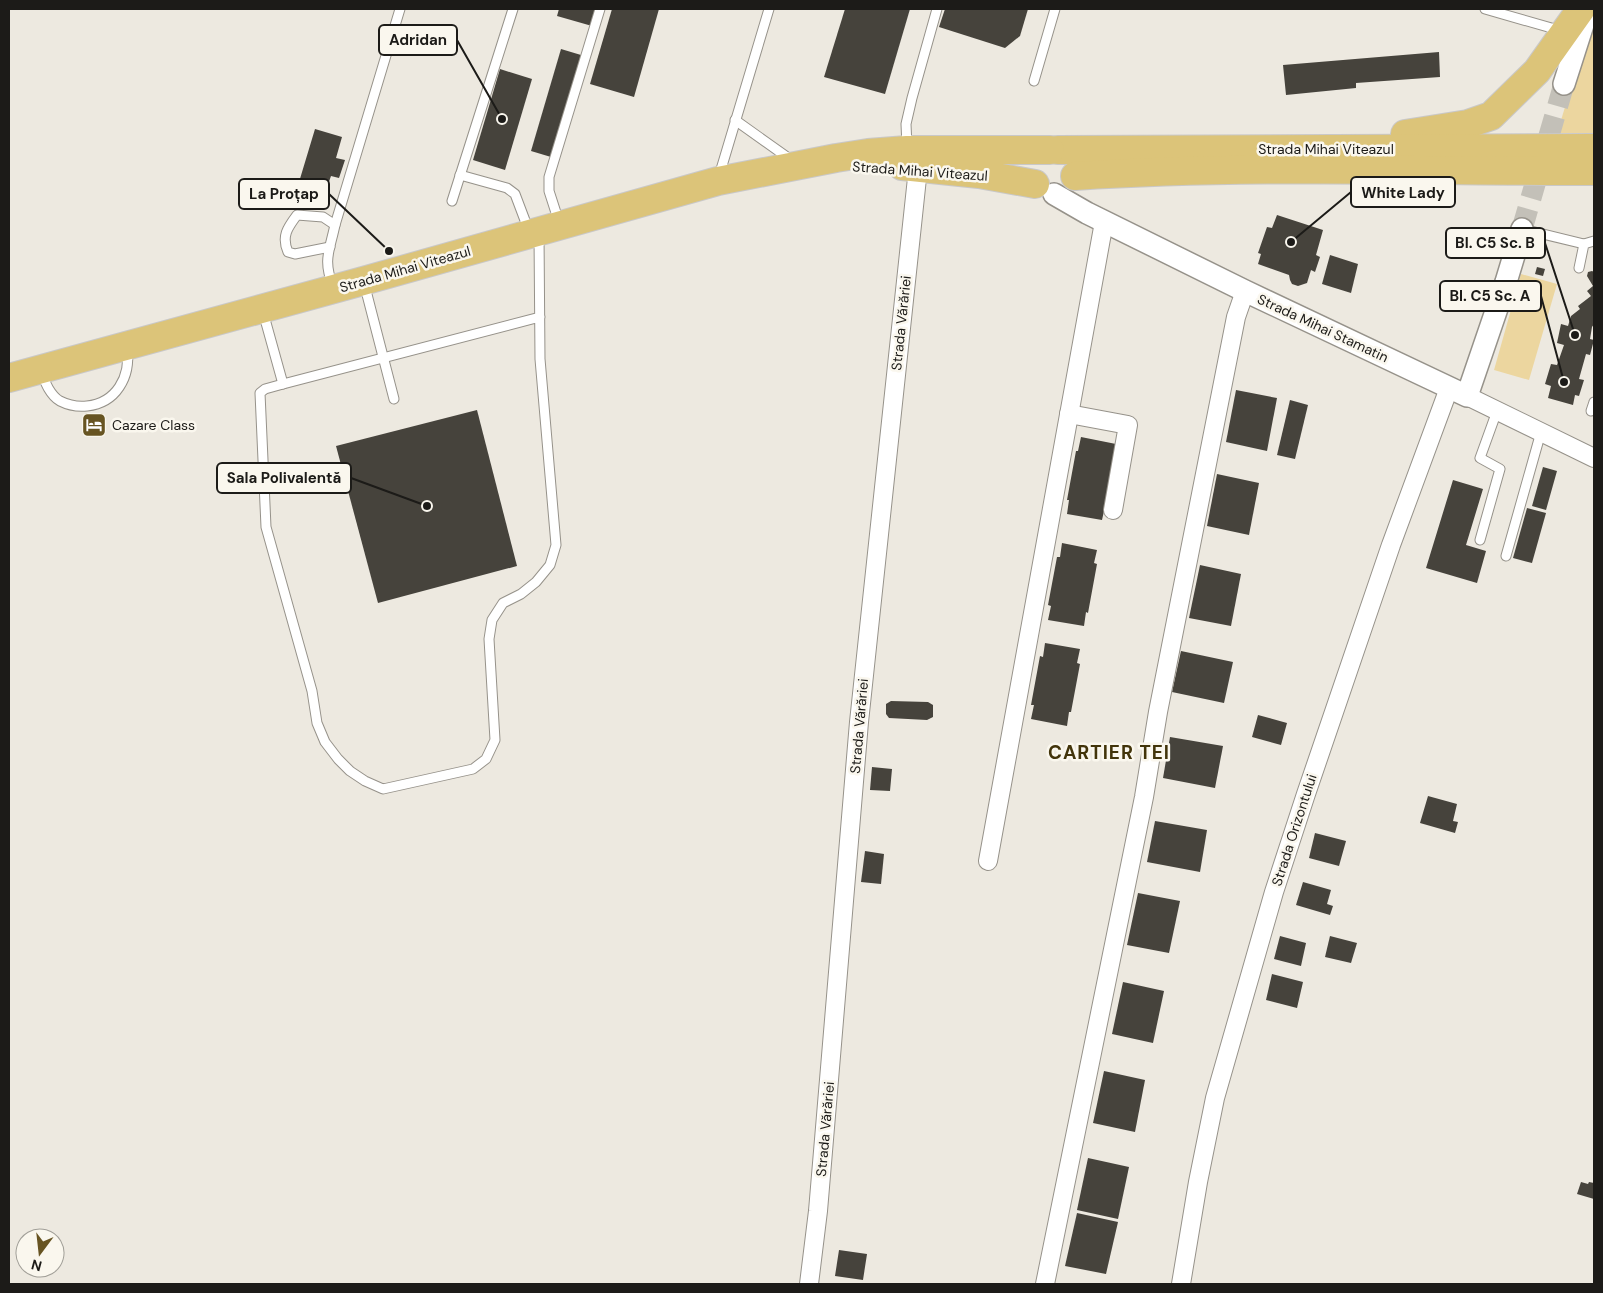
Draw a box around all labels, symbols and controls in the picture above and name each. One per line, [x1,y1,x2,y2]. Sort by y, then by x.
callout: Adridan [379,25,457,55]
text: Adridan [389,30,447,50]
street label: Strada Mihai Viteazul [1258,140,1394,158]
street label: Strada Mihai Viteazul [852,157,988,185]
callout: White Lady [1351,177,1455,207]
callout: La Proțap [239,179,329,209]
text: White Lady [1361,183,1445,203]
text: La Proțap [249,184,319,204]
callout: Bl. C5 Sc. B [1446,228,1545,258]
text: Bl. C5 Sc. B [1455,233,1535,253]
street label: Strada Mihai Viteazul [337,242,473,296]
street label: Strada Vărăriei [887,275,915,371]
callout: Bl. C5 Sc. A [1440,281,1541,311]
text: Bl. C5 Sc. A [1450,286,1531,306]
street label: Strada Mihai Stamatin [1255,290,1391,366]
hotel icon: Cazare Class [81,412,107,438]
place label: Cazare Class [112,416,195,434]
callout: Sala Polivalentă [217,463,351,493]
text: Sala Polivalentă [227,468,341,488]
street label: Strada Vărăriei [846,678,872,774]
district label: CARTIER TEI [1048,740,1170,765]
street label: Strada Orizontului [1267,772,1321,888]
street label: Strada Vărăriei [812,1081,838,1177]
north arrow [15,1228,65,1278]
text: N [29,1256,44,1276]

